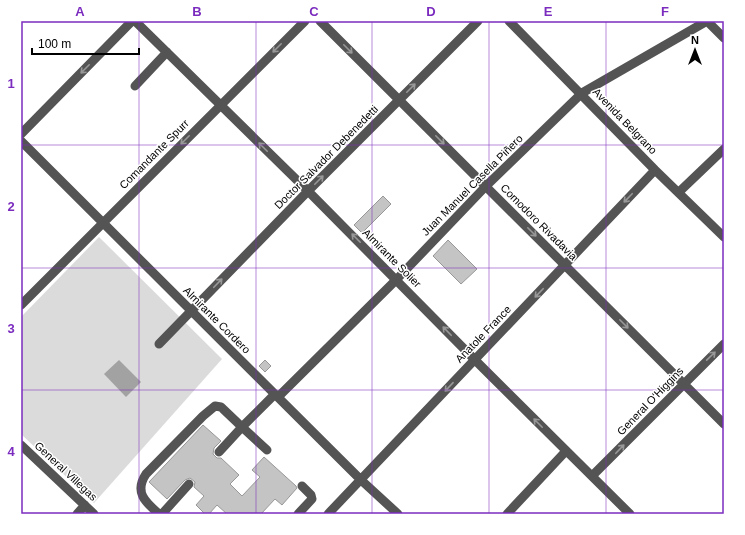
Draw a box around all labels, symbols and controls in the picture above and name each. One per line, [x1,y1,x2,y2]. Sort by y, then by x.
text: A [75,4,85,19]
text: B [192,4,202,19]
text: C [309,4,319,19]
text: D [426,4,436,19]
text: E [544,4,553,19]
text: F [661,4,669,19]
scale bar [32,30,139,56]
north arrow [675,30,715,70]
text: N [691,34,699,46]
text: 100 m [38,37,71,51]
one-way arrow [272,44,282,53]
one-way arrow [343,44,353,53]
one-way arrow [80,64,90,74]
text: 1 [7,76,15,91]
one-way arrow [406,83,416,93]
street label: Avenida Belgrano [591,86,659,156]
street label: Doctor Salvador Debenedetti [272,103,380,211]
street label: Comandante Spurr [117,117,191,191]
street label: Juan Manuel Casella Piñero [419,132,525,238]
one-way arrow [180,135,190,145]
one-way arrow [435,135,445,145]
one-way arrow [258,142,268,152]
one-way arrow [314,175,324,185]
street label: Comodoro Rivadavia [498,181,580,263]
one-way arrow [623,193,633,203]
text: 2 [7,199,15,214]
street label: Almirante Solier [360,226,424,290]
one-way arrow [527,227,537,237]
one-way arrow [351,233,361,243]
one-way arrow [213,278,223,288]
street label: Almirante Cordero [181,284,253,356]
one-way arrow [534,288,544,298]
street label: Anatole France [453,303,513,365]
one-way arrow [619,319,629,329]
text: 3 [7,321,15,336]
one-way arrow [442,326,452,336]
one-way arrow [706,351,716,361]
street label: General O'Higgins [615,364,686,437]
one-way arrow [445,382,454,392]
one-way arrow [533,418,543,428]
street label: General Villegas [32,439,100,503]
text: 4 [7,444,15,459]
one-way arrow [615,444,625,454]

